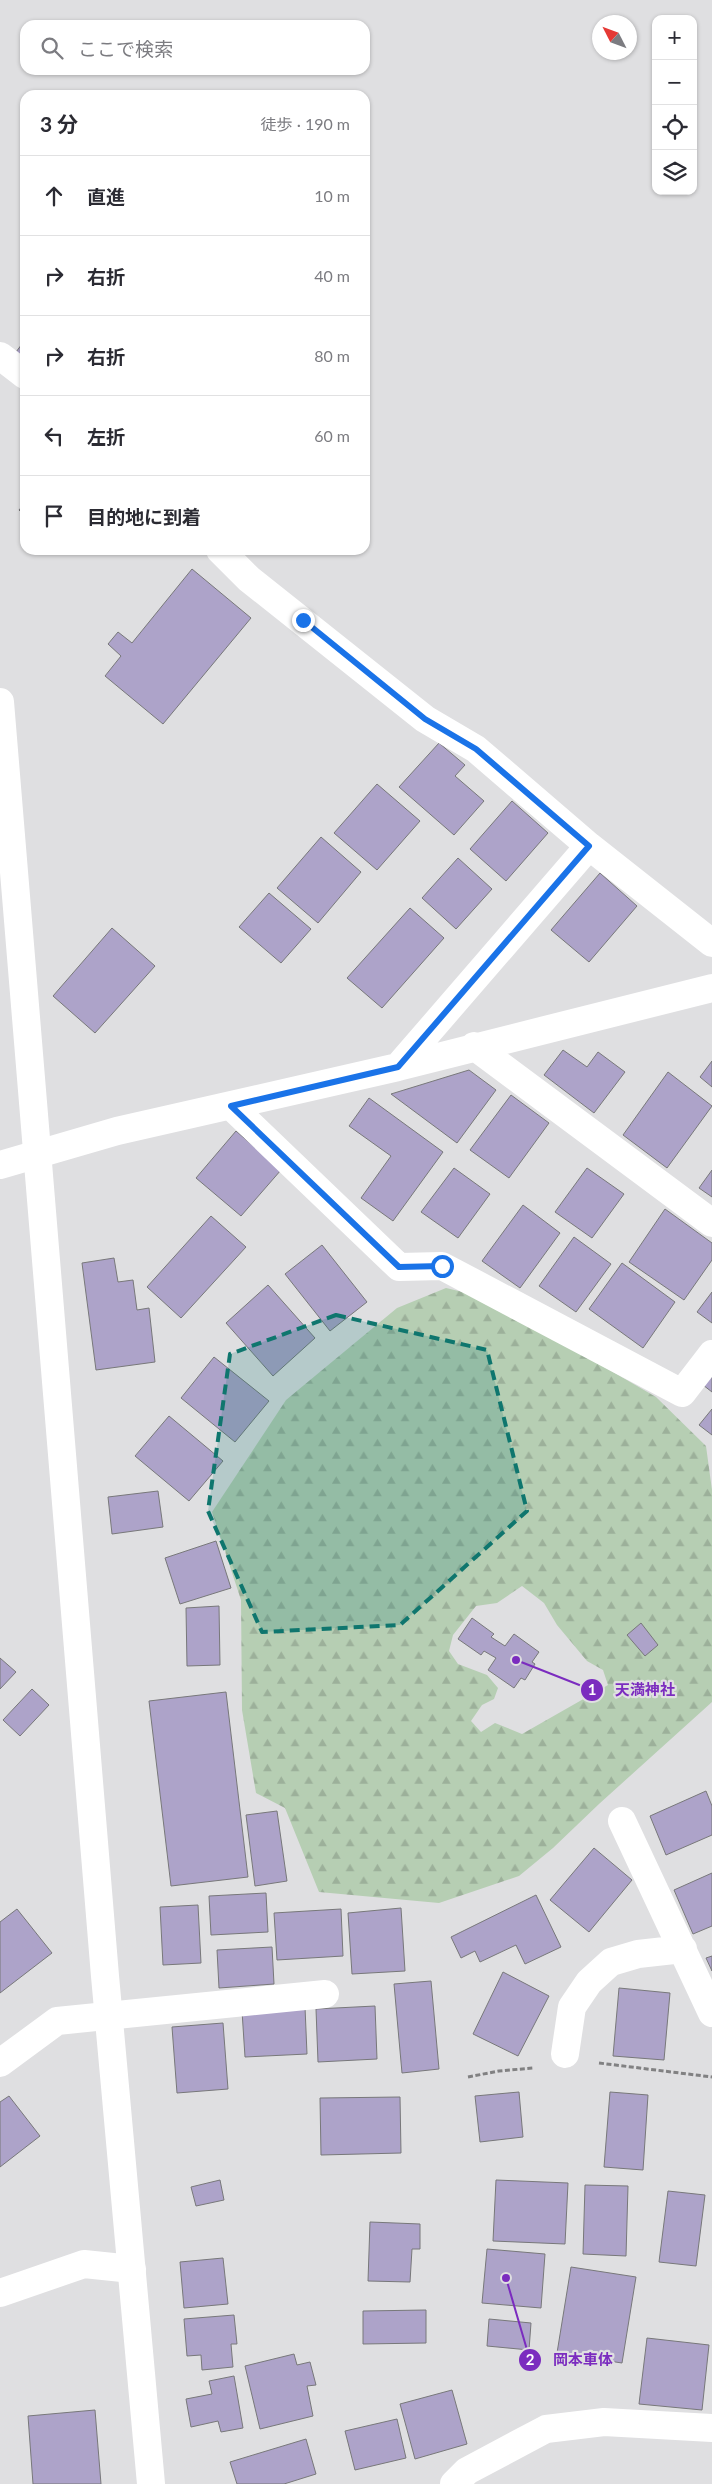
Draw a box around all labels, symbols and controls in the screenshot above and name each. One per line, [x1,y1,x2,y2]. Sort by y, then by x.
north arrow [592,15,637,60]
map controls [652,15,697,195]
button: + [652,15,697,60]
search box [20,20,370,75]
icon: search [38,34,66,62]
text: ここで検索 [78,37,173,60]
button: − [652,60,697,105]
button: locate [652,105,697,150]
text: 3 分 [40,111,78,136]
text: 徒歩 · 190 m [261,114,350,133]
button: layers [652,150,697,195]
icon: ahead [40,182,68,210]
text: 直進 [87,185,125,208]
text: 10 m [314,186,350,205]
icon: right [40,262,68,290]
text: 右折 [87,265,125,288]
text: 40 m [314,266,350,285]
icon: right [40,342,68,370]
text: 右折 [87,345,125,368]
text: 80 m [314,346,350,365]
icon: left [40,422,68,450]
text: 左折 [87,425,125,448]
text: 60 m [314,426,350,445]
icon: arrive [40,502,68,530]
text: 目的地に到着 [87,505,201,528]
route end [292,609,315,632]
route start [431,1255,454,1278]
callout: 天満神社 [580,1675,685,1705]
text: 1 [588,1680,596,1698]
text: 天満神社 [615,1680,675,1698]
callout: 岡本車体 [518,2345,623,2375]
text: 2 [526,2350,535,2368]
text: 岡本車体 [553,2350,613,2368]

